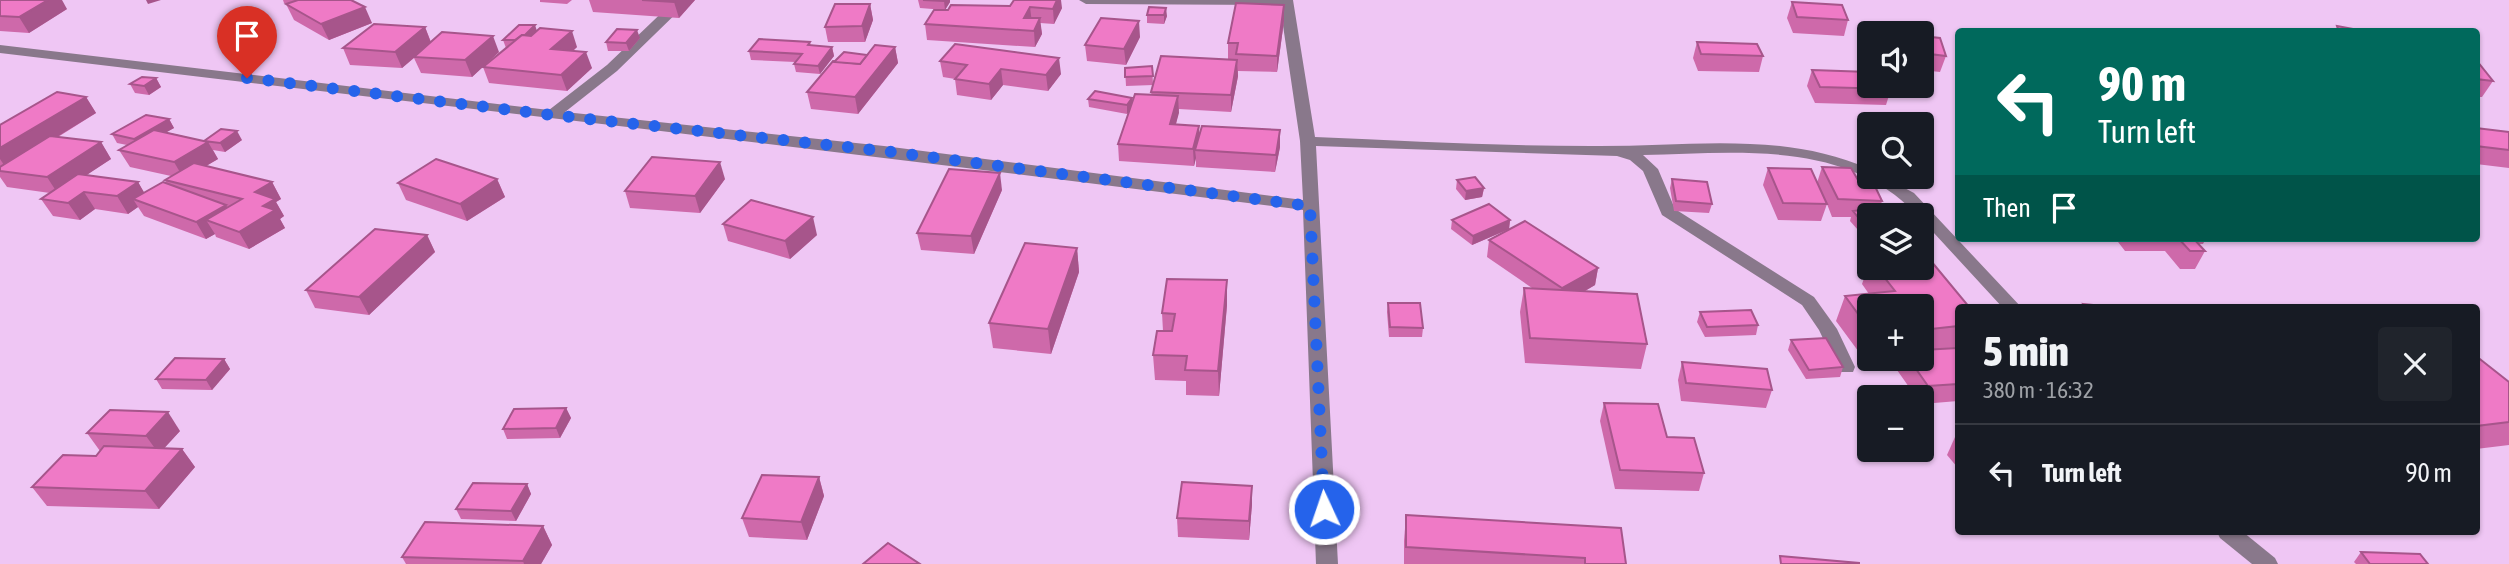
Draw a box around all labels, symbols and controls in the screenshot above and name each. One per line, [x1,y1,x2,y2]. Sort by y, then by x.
pin [217,6,277,78]
icon: arrive [228,17,266,55]
map controls [1857,21,1934,462]
button: sound [1857,21,1934,98]
text: 90 m [2098,55,2186,111]
icon: left [1983,56,2074,147]
button: search [1857,112,1934,189]
text: Turn left [2098,113,2196,150]
icon: arrive [2045,189,2083,227]
text: Then [1983,193,2031,223]
button: layers [1857,203,1934,280]
button: + [1857,294,1934,371]
text: 5 min [1983,327,2069,375]
button: close [2378,327,2452,401]
text: 380 m · 16:32 [1983,377,2094,403]
button: − [1857,385,1934,462]
icon: left [1983,454,2021,492]
text: Turn left [2042,458,2122,488]
text: 90 m [2405,458,2452,488]
position arrow [1287,472,1361,546]

